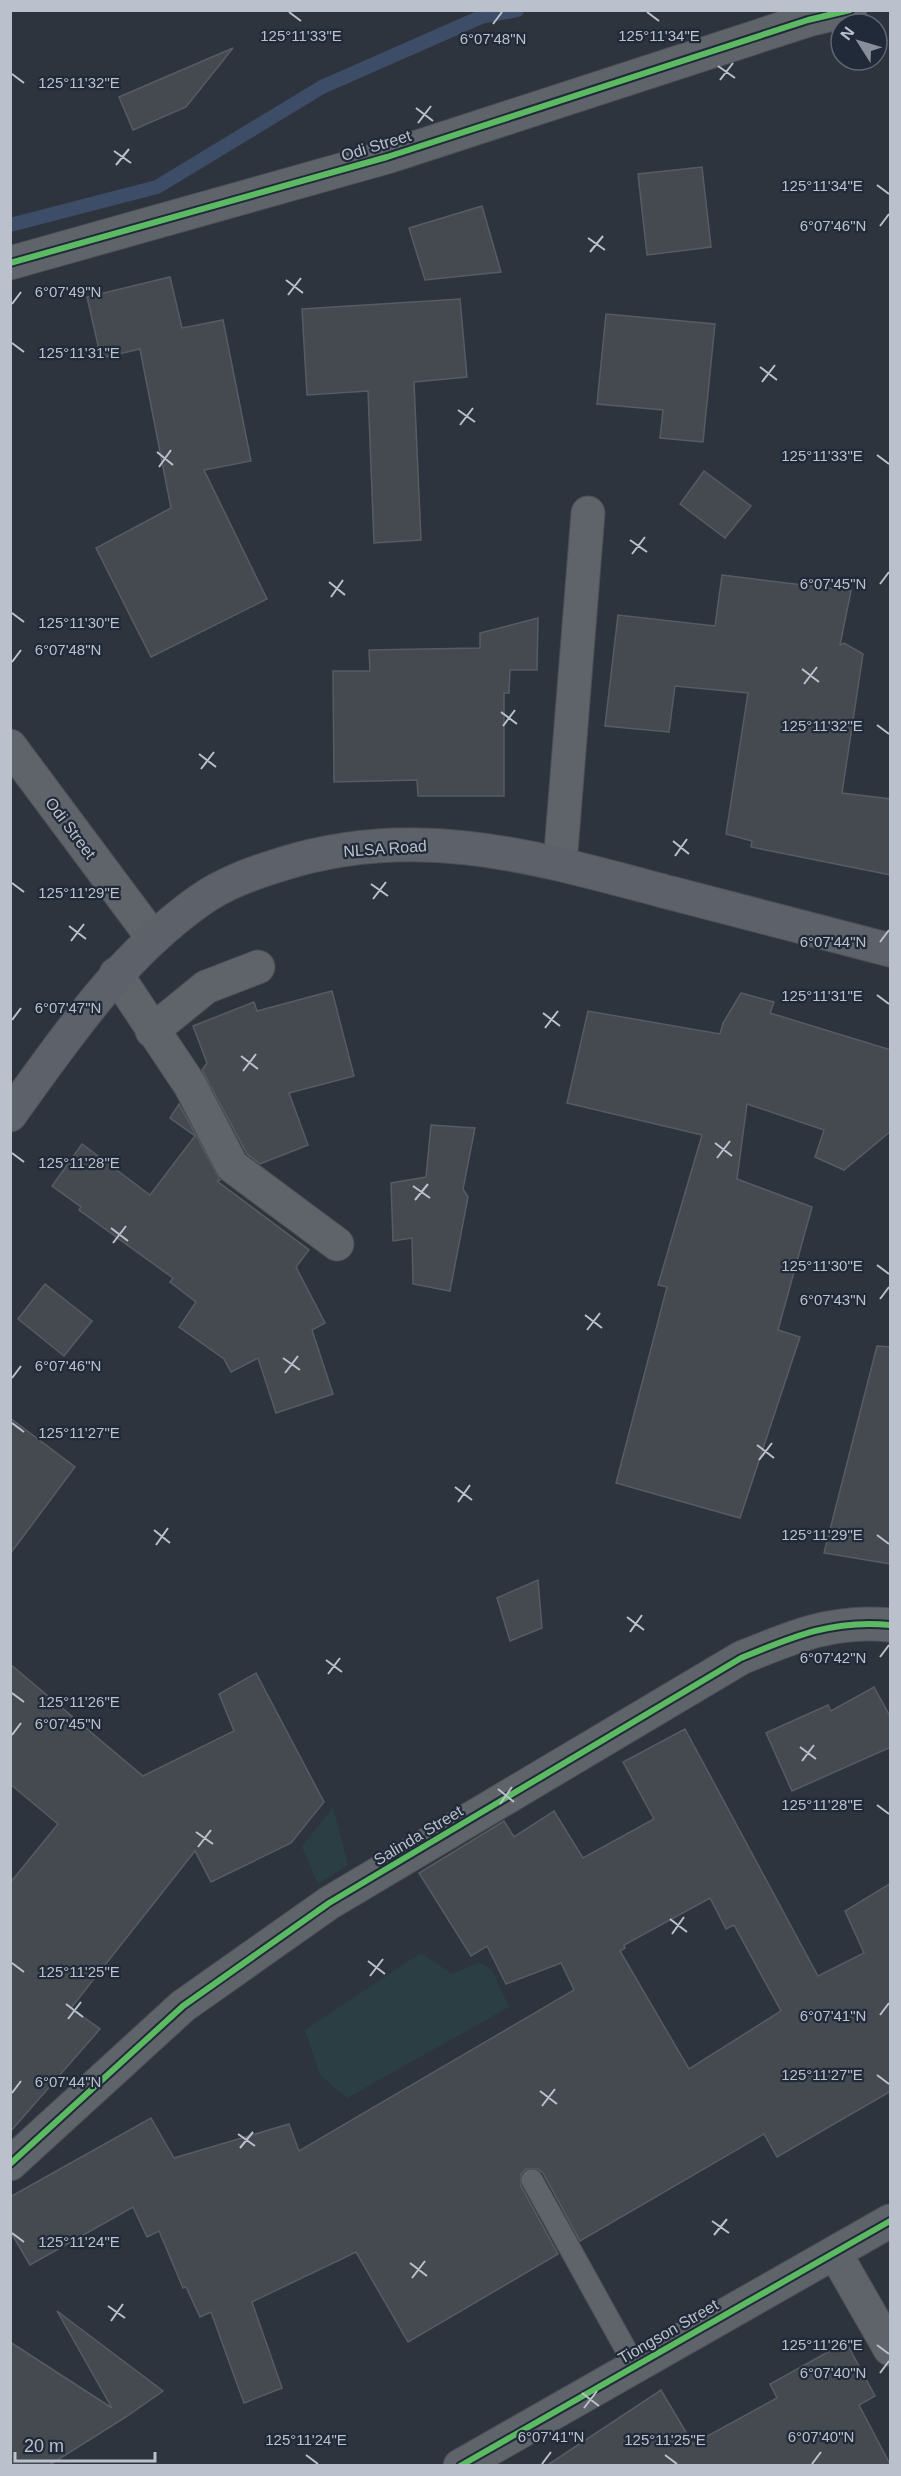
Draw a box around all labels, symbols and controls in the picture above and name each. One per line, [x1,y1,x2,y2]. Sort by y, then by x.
north arrow [829,12,889,72]
text: N [837,24,858,43]
text: 125°11'33"E [260,27,342,44]
text: 125°11'34"E [618,27,700,44]
text: 6°07'48"N [460,30,526,47]
text: 125°11'32"E [38,74,120,91]
street label: Odi Street [339,127,414,164]
text: 125°11'34"E [781,177,863,194]
text: 6°07'46"N [800,217,866,234]
text: 6°07'49"N [35,283,101,300]
text: 125°11'31"E [38,344,120,361]
text: 125°11'33"E [781,447,863,464]
text: 6°07'45"N [800,575,866,592]
text: 125°11'30"E [38,614,120,631]
text: 6°07'48"N [35,641,101,658]
text: 125°11'32"E [781,717,863,734]
street label: Odi Street [42,794,99,863]
street label: NLSA Road [343,837,427,860]
text: 125°11'29"E [38,884,120,901]
text: 6°07'44"N [800,933,866,950]
text: 125°11'31"E [781,987,863,1004]
text: 6°07'47"N [35,999,101,1016]
text: 125°11'28"E [38,1154,120,1171]
text: 125°11'30"E [781,1257,863,1274]
text: 6°07'43"N [800,1291,866,1308]
text: 6°07'46"N [35,1357,101,1374]
text: 125°11'27"E [38,1424,120,1441]
text: 125°11'29"E [781,1526,863,1543]
text: 6°07'42"N [800,1649,866,1666]
text: 125°11'26"E [38,1693,120,1710]
text: 6°07'45"N [35,1715,101,1732]
text: 125°11'28"E [781,1796,863,1813]
street label: Salinda Street [371,1802,466,1869]
text: 125°11'25"E [38,1963,120,1980]
text: 6°07'41"N [800,2007,866,2024]
text: 125°11'27"E [781,2066,863,2083]
text: 6°07'44"N [35,2073,101,2090]
text: 125°11'24"E [38,2233,120,2250]
street label: Tiongson Street [615,2296,722,2367]
text: 125°11'26"E [781,2336,863,2353]
text: 6°07'40"N [800,2364,866,2381]
scale bar [15,2425,154,2463]
text: 6°07'41"N [518,2428,584,2445]
text: 6°07'40"N [788,2428,854,2445]
text: 125°11'24"E [265,2431,347,2448]
text: 125°11'25"E [624,2431,706,2448]
text: 20 m [24,2436,64,2456]

